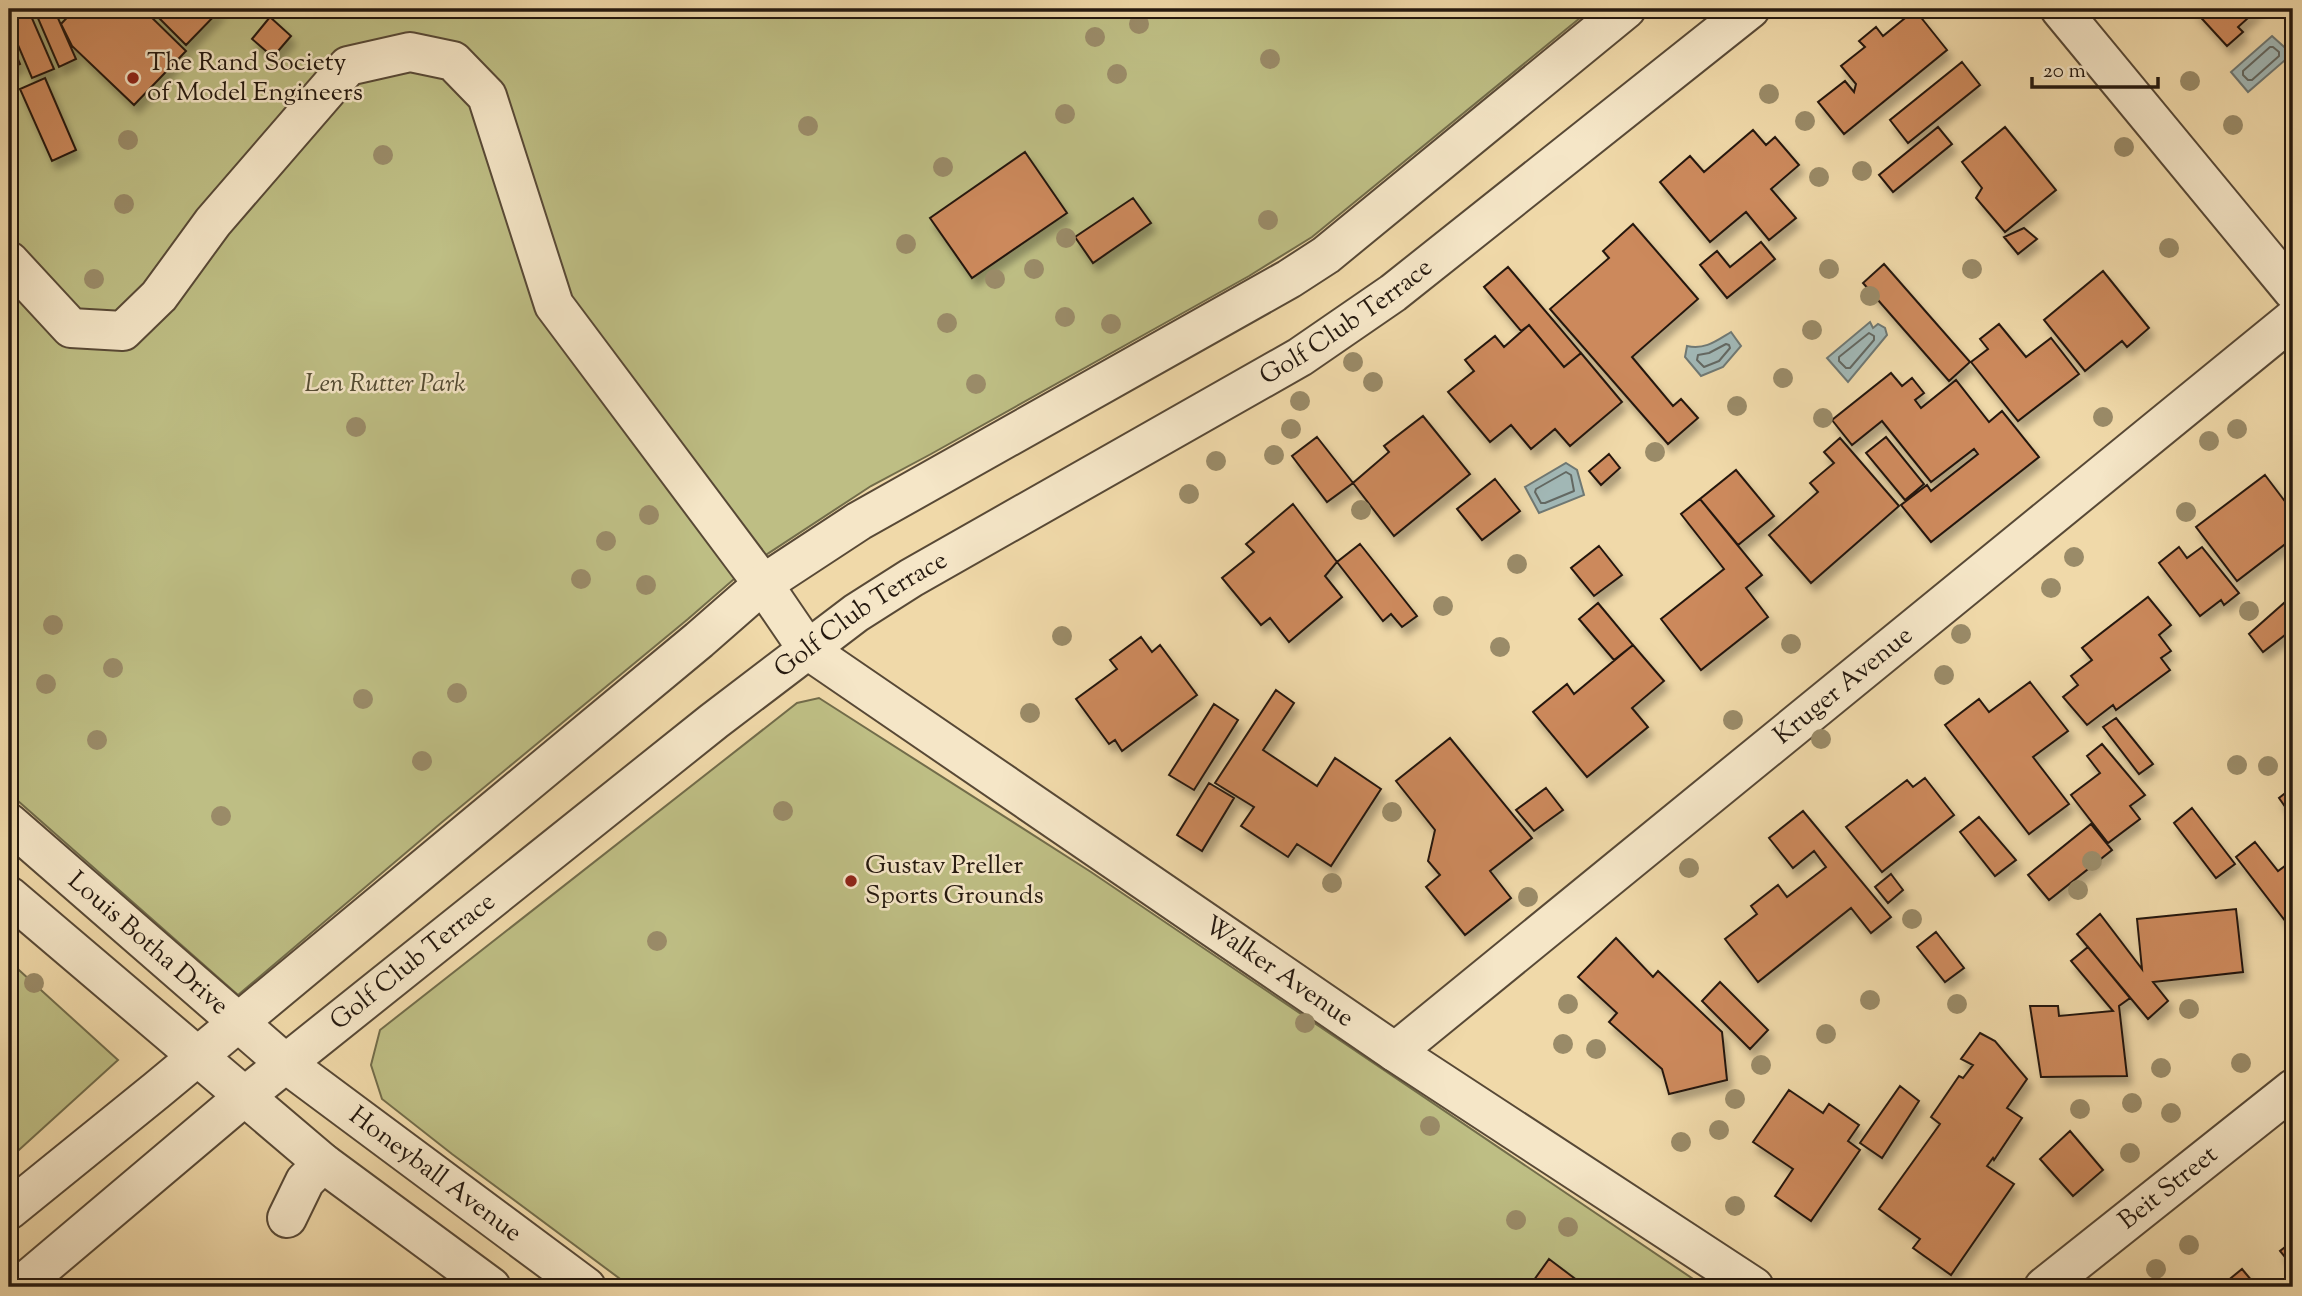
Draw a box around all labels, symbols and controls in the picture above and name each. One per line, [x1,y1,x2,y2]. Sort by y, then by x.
place label: The Rand Society of Model Engineers [147,45,363,112]
scale bar [2032,46,2158,90]
text: 20 m [2043,57,2086,87]
marker: The Rand Society of Model Engineers [125,70,141,86]
street label: Golf Club Terrace [1253,250,1441,395]
park label: Len Rutter Park [304,366,466,403]
street label: Golf Club Terrace [767,542,954,687]
street label: Kruger Avenue [1766,618,1921,754]
place label: Gustav Preller Sports Grounds [865,848,1044,915]
street label: Louis Botha Drive [59,863,237,1024]
marker: Gustav Preller Sports Grounds [843,873,859,889]
street label: Golf Club Terrace [322,884,504,1039]
street label: Walker Avenue [1196,908,1361,1037]
street label: Honeyball Avenue [341,1098,530,1252]
street label: Beit Street [2111,1137,2226,1239]

